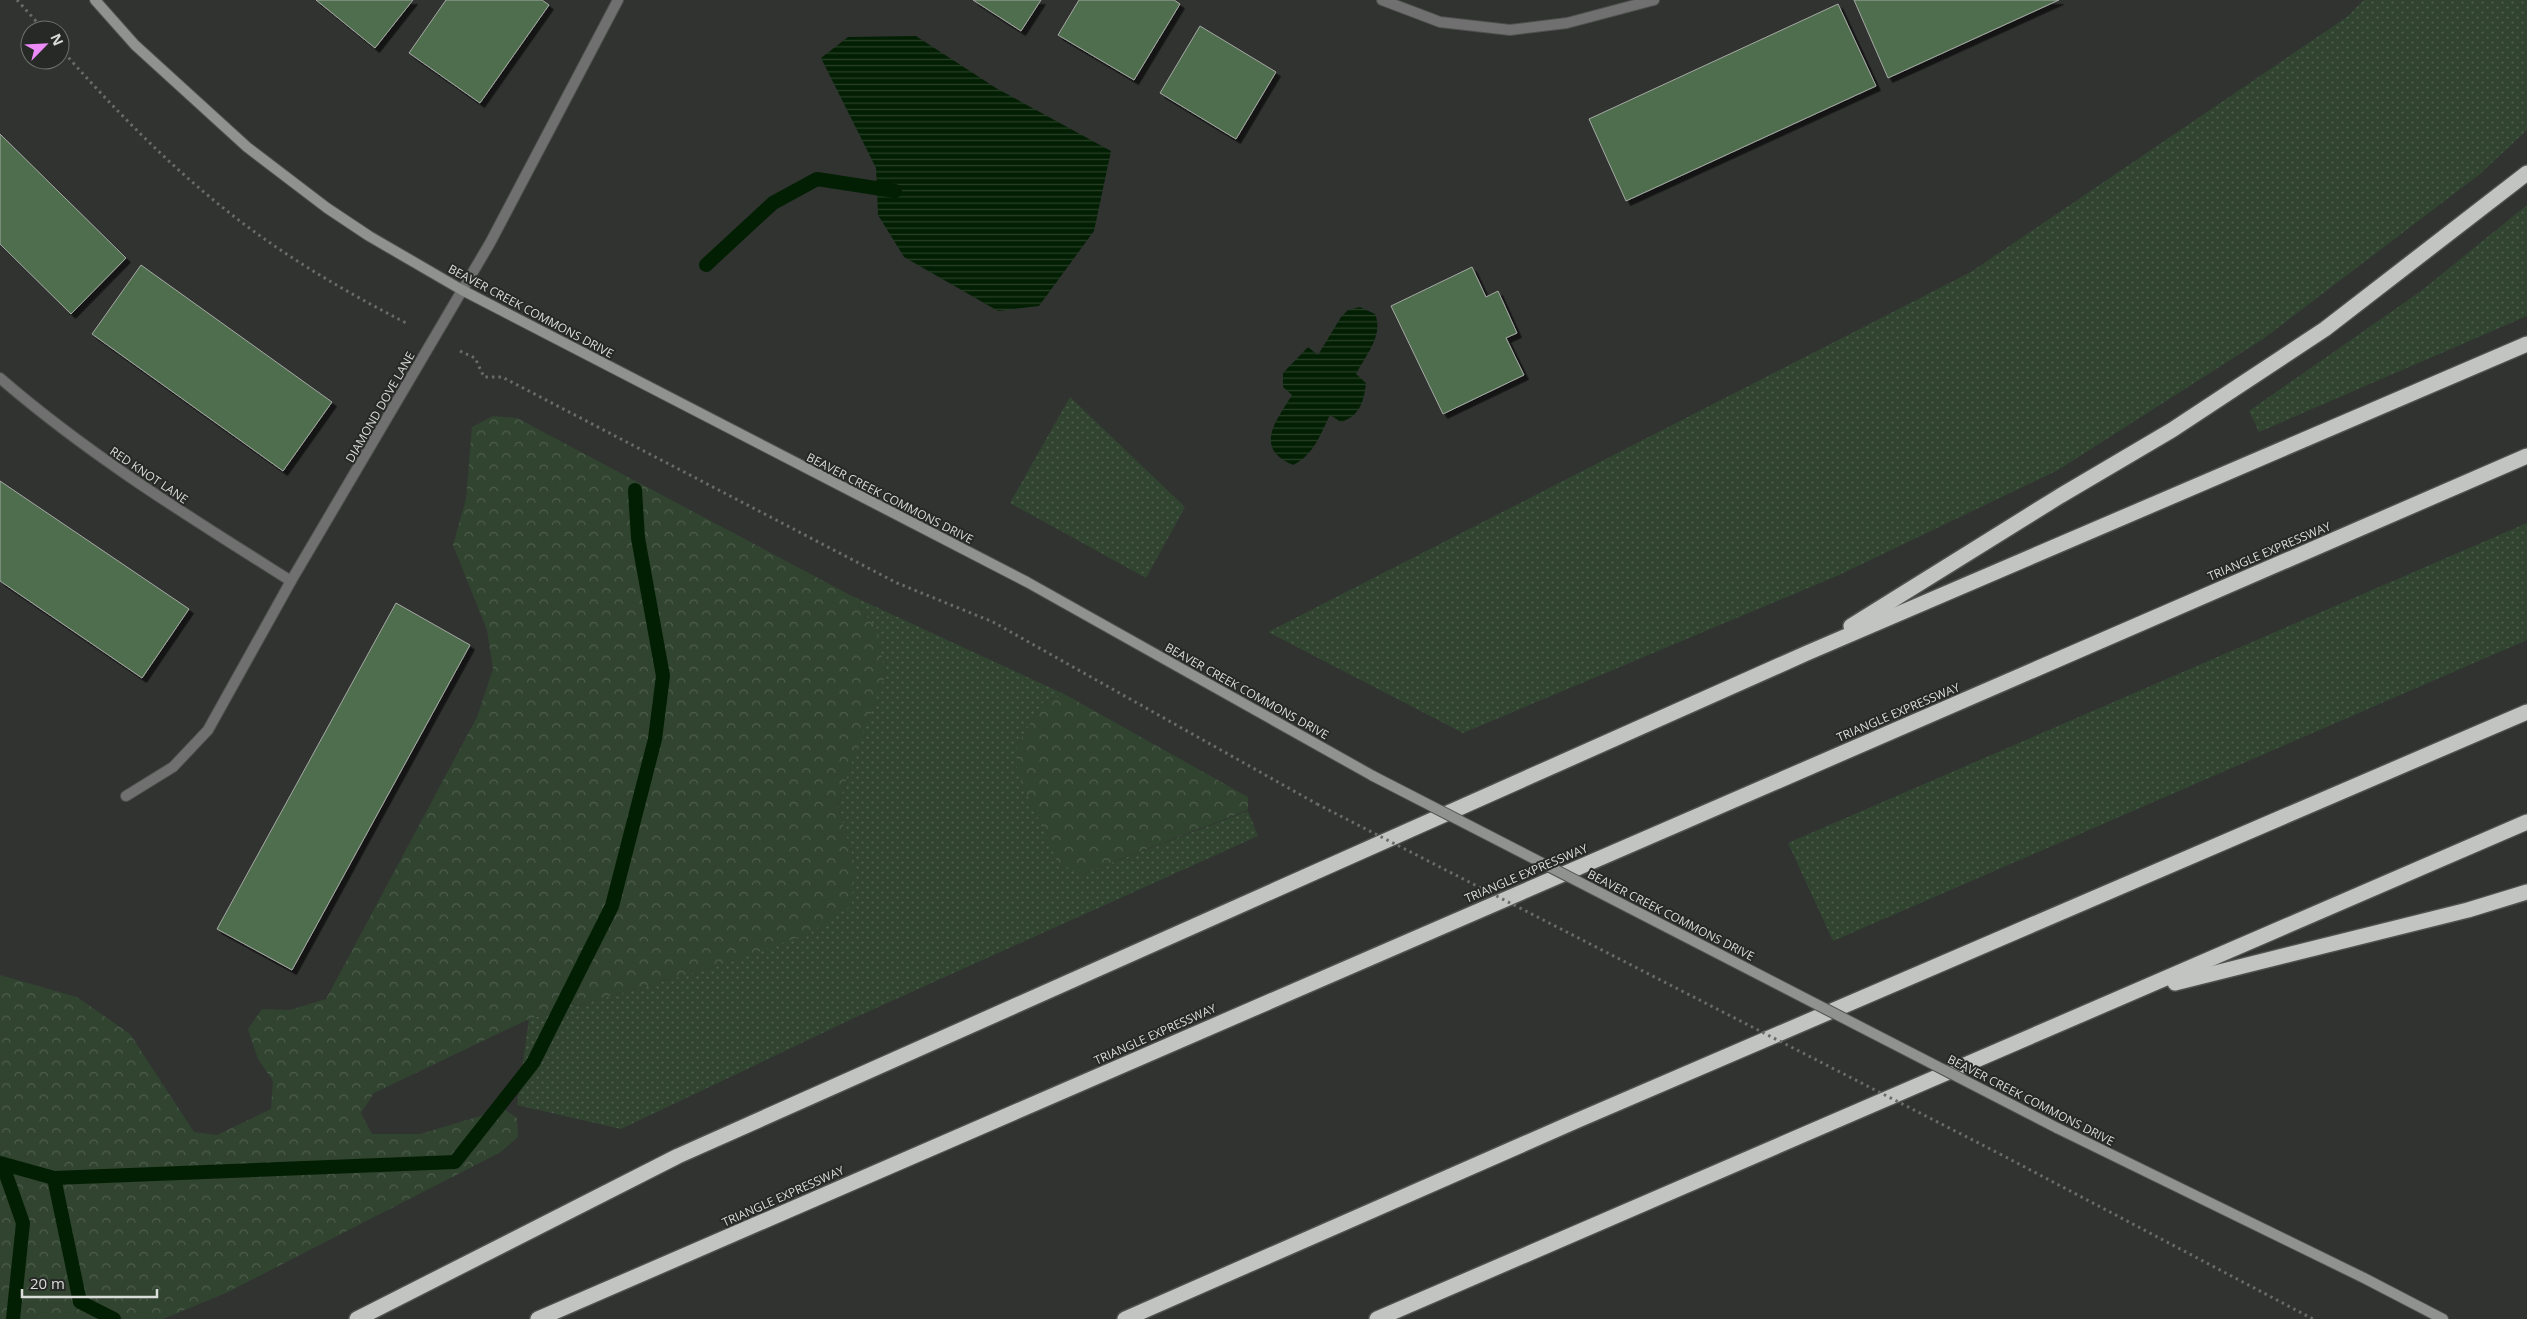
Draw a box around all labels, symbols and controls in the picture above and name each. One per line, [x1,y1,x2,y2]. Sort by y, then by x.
north arrow [20,20,70,70]
text: N [46,30,68,49]
street label: BEAVER CREEK COMMONS DRIVE [445,260,617,362]
street label: DIAMOND DOVE LANE [341,349,419,465]
street label: RED KNOT LANE [107,443,191,507]
street label: BEAVER CREEK COMMONS DRIVE [804,448,976,548]
street label: TRIANGLE EXPRESSWAY [2205,517,2333,585]
street label: BEAVER CREEK COMMONS DRIVE [1162,639,1332,743]
street label: TRIANGLE EXPRESSWAY [1834,678,1962,746]
street label: TRIANGLE EXPRESSWAY [1462,839,1590,907]
street label: BEAVER CREEK COMMONS DRIVE [1585,865,1757,965]
street label: TRIANGLE EXPRESSWAY [1091,999,1219,1069]
street label: BEAVER CREEK COMMONS DRIVE [1945,1050,2117,1150]
street label: TRIANGLE EXPRESSWAY [719,1161,847,1231]
scale bar [22,1266,158,1298]
text: 20 m [30,1273,65,1293]

